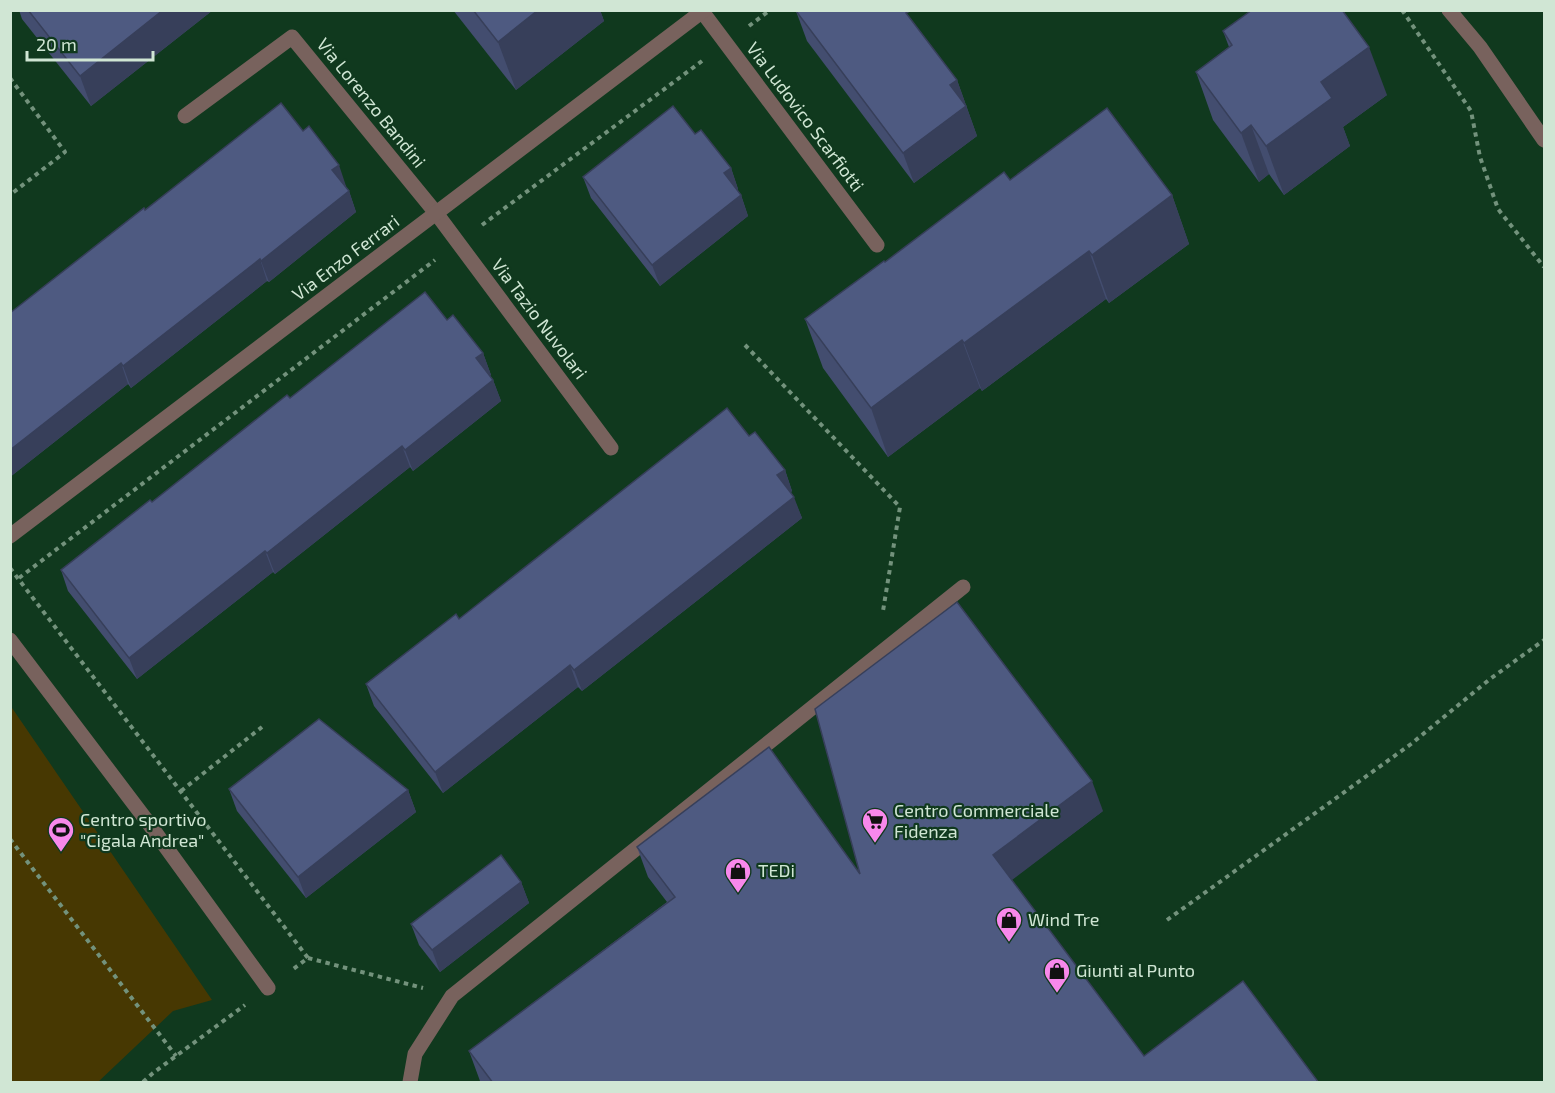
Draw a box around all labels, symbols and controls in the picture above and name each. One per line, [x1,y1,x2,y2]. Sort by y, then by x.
scale bar [27,24,153,62]
text: 20 m [36,33,77,55]
street label: Via Lorenzo Bandini [313,33,431,172]
street label: Via Ludovico Scarfiotti [742,37,869,195]
street label: Via Enzo Ferrari [288,210,403,305]
street label: Via Tazio Nuvolari [487,254,592,383]
place label: Centro Commerciale Fidenza [894,799,1059,842]
supermarket icon: Centro Commerciale Fidenza [860,806,890,844]
place label: Centro sportivo "Cigala Andrea" [80,808,206,851]
sports icon: Centro sportivo "Cigala Andrea" [46,815,76,853]
shop icon: TEDi [723,856,753,894]
place label: TEDi [758,859,795,881]
shop icon: Wind Tre [994,905,1024,943]
place label: Wind Tre [1028,908,1099,930]
shop icon: Giunti al Punto [1042,956,1072,994]
place label: Giunti al Punto [1076,959,1195,981]

